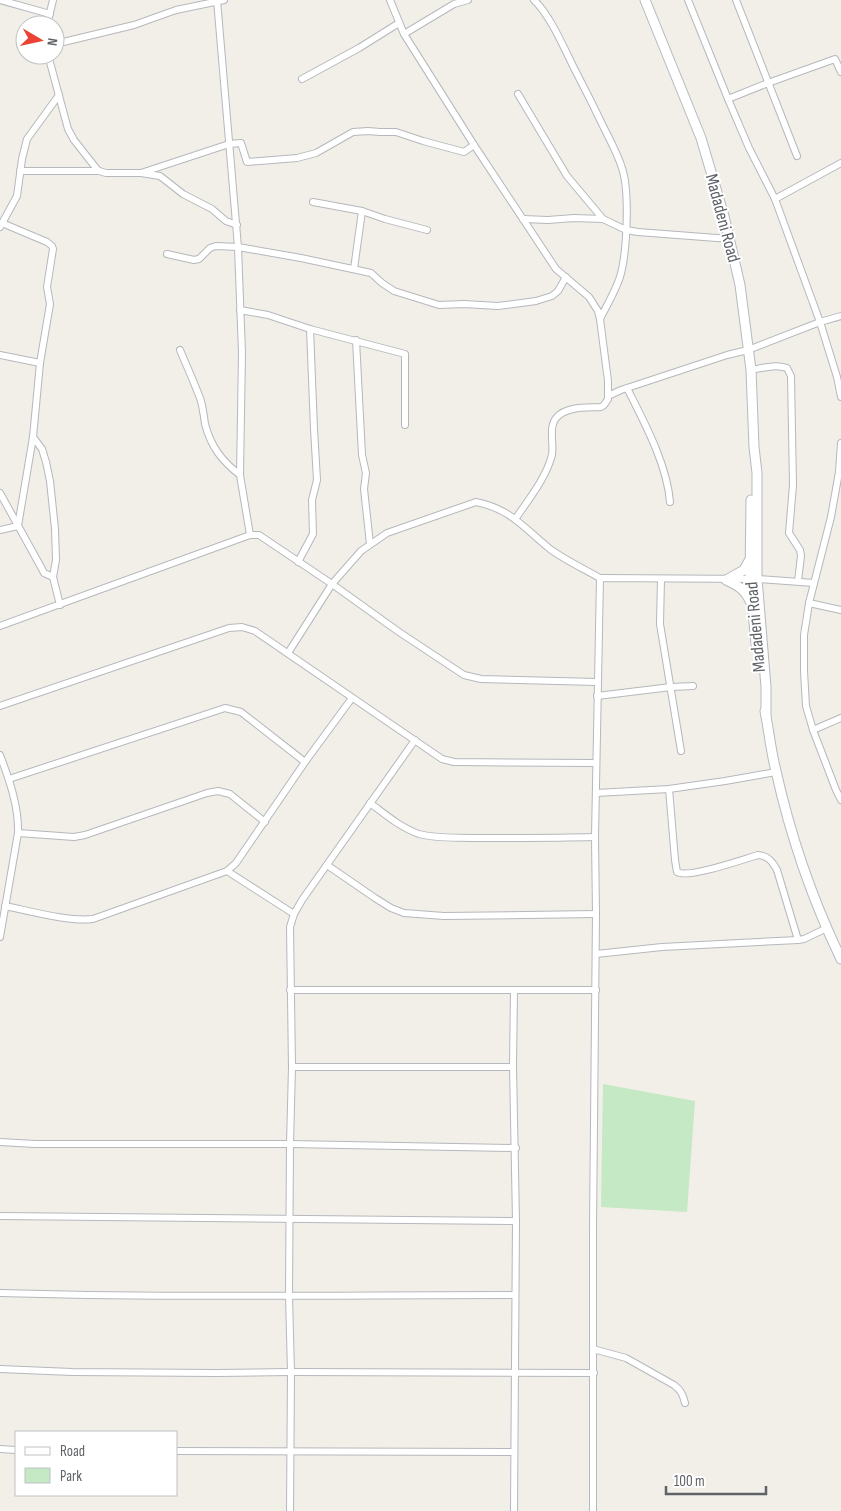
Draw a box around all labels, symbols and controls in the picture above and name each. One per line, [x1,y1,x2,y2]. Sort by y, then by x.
north arrow [15,15,65,65]
text: N [43,37,61,47]
street label: Madadeni Road [701,172,744,265]
street label: Madadeni Road [741,581,770,673]
legend [15,1431,178,1496]
text: Road [60,1442,85,1461]
scale bar [666,1464,766,1496]
text: Park [60,1467,82,1486]
text: 100 m [674,1472,705,1491]

